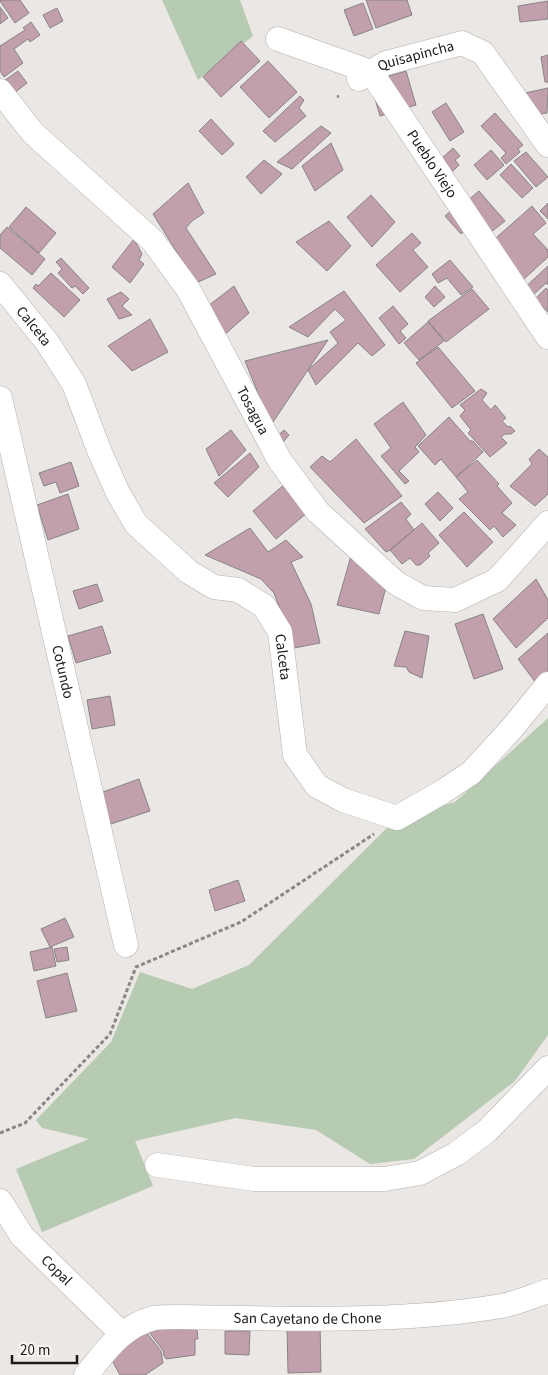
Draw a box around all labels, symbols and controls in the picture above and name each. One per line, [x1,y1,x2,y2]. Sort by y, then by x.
street label: Quisapincha [373,35,456,76]
street label: Pueblo Viejo [402,125,463,202]
street label: Calceta [11,301,57,350]
street label: Tosagua [231,382,275,438]
street label: Calceta [270,633,296,681]
street label: Cotundo [47,643,79,701]
street label: Copal [36,1250,77,1290]
street label: San Cayetano de Chone [233,1307,382,1329]
scale bar [12,1332,78,1364]
text: 20 m [20,1340,50,1361]

